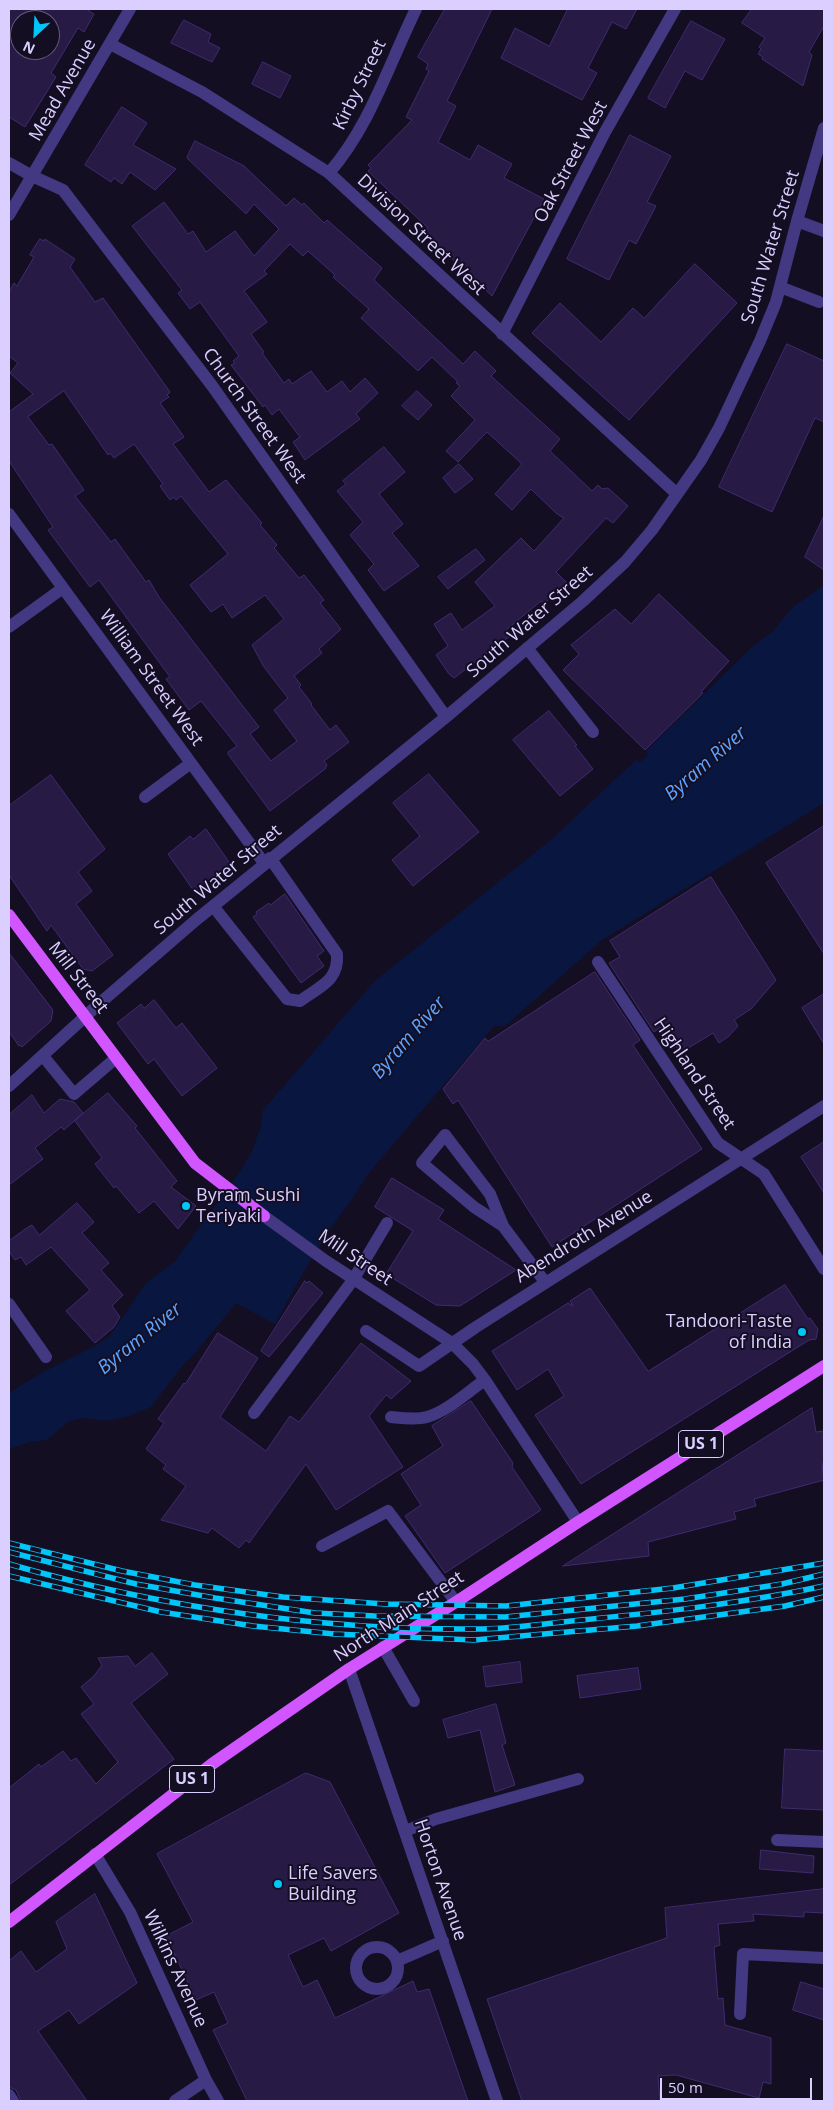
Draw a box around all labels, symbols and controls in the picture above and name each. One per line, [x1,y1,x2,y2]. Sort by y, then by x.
north arrow [10,10,60,60]
street label: Mead Avenue [25,35,101,145]
street label: Kirby Street [329,36,391,134]
text: N [20,37,38,59]
street label: Oak Street West [530,97,612,227]
street label: South Water Street [737,168,805,326]
street label: Division Street West [352,170,490,300]
street label: Church Street West [198,344,310,488]
street label: South Water Street [463,562,597,682]
street label: William Street West [94,606,208,750]
water label: Byram River [660,722,752,806]
street label: South Water Street [150,821,286,939]
street label: Mill Street [43,938,113,1018]
water label: Byram River [367,992,451,1084]
street label: Highland Street [649,1014,739,1134]
place label: Byram Sushi Teriyaki [196,1185,300,1228]
street label: Abendroth Avenue [511,1186,657,1288]
marker: Byram Sushi Teriyaki [180,1200,192,1212]
street label: Mill Street [314,1225,396,1291]
water label: Byram River [93,1298,187,1380]
place label: Tandoori-Taste of India [666,1311,792,1354]
marker: Tandoori-Taste of India [796,1326,808,1338]
road number: US 1 [678,1430,724,1458]
street label: North Main Street [330,1567,468,1667]
road number: US 1 [170,1766,214,1792]
street label: Horton Avenue [409,1816,471,1944]
place label: Life Savers Building [288,1863,378,1906]
marker: Life Savers Building [272,1878,284,1890]
street label: Wilkins Avenue [138,1907,212,2031]
scale bar [663,2068,816,2100]
text: 50 m [668,2077,703,2097]

